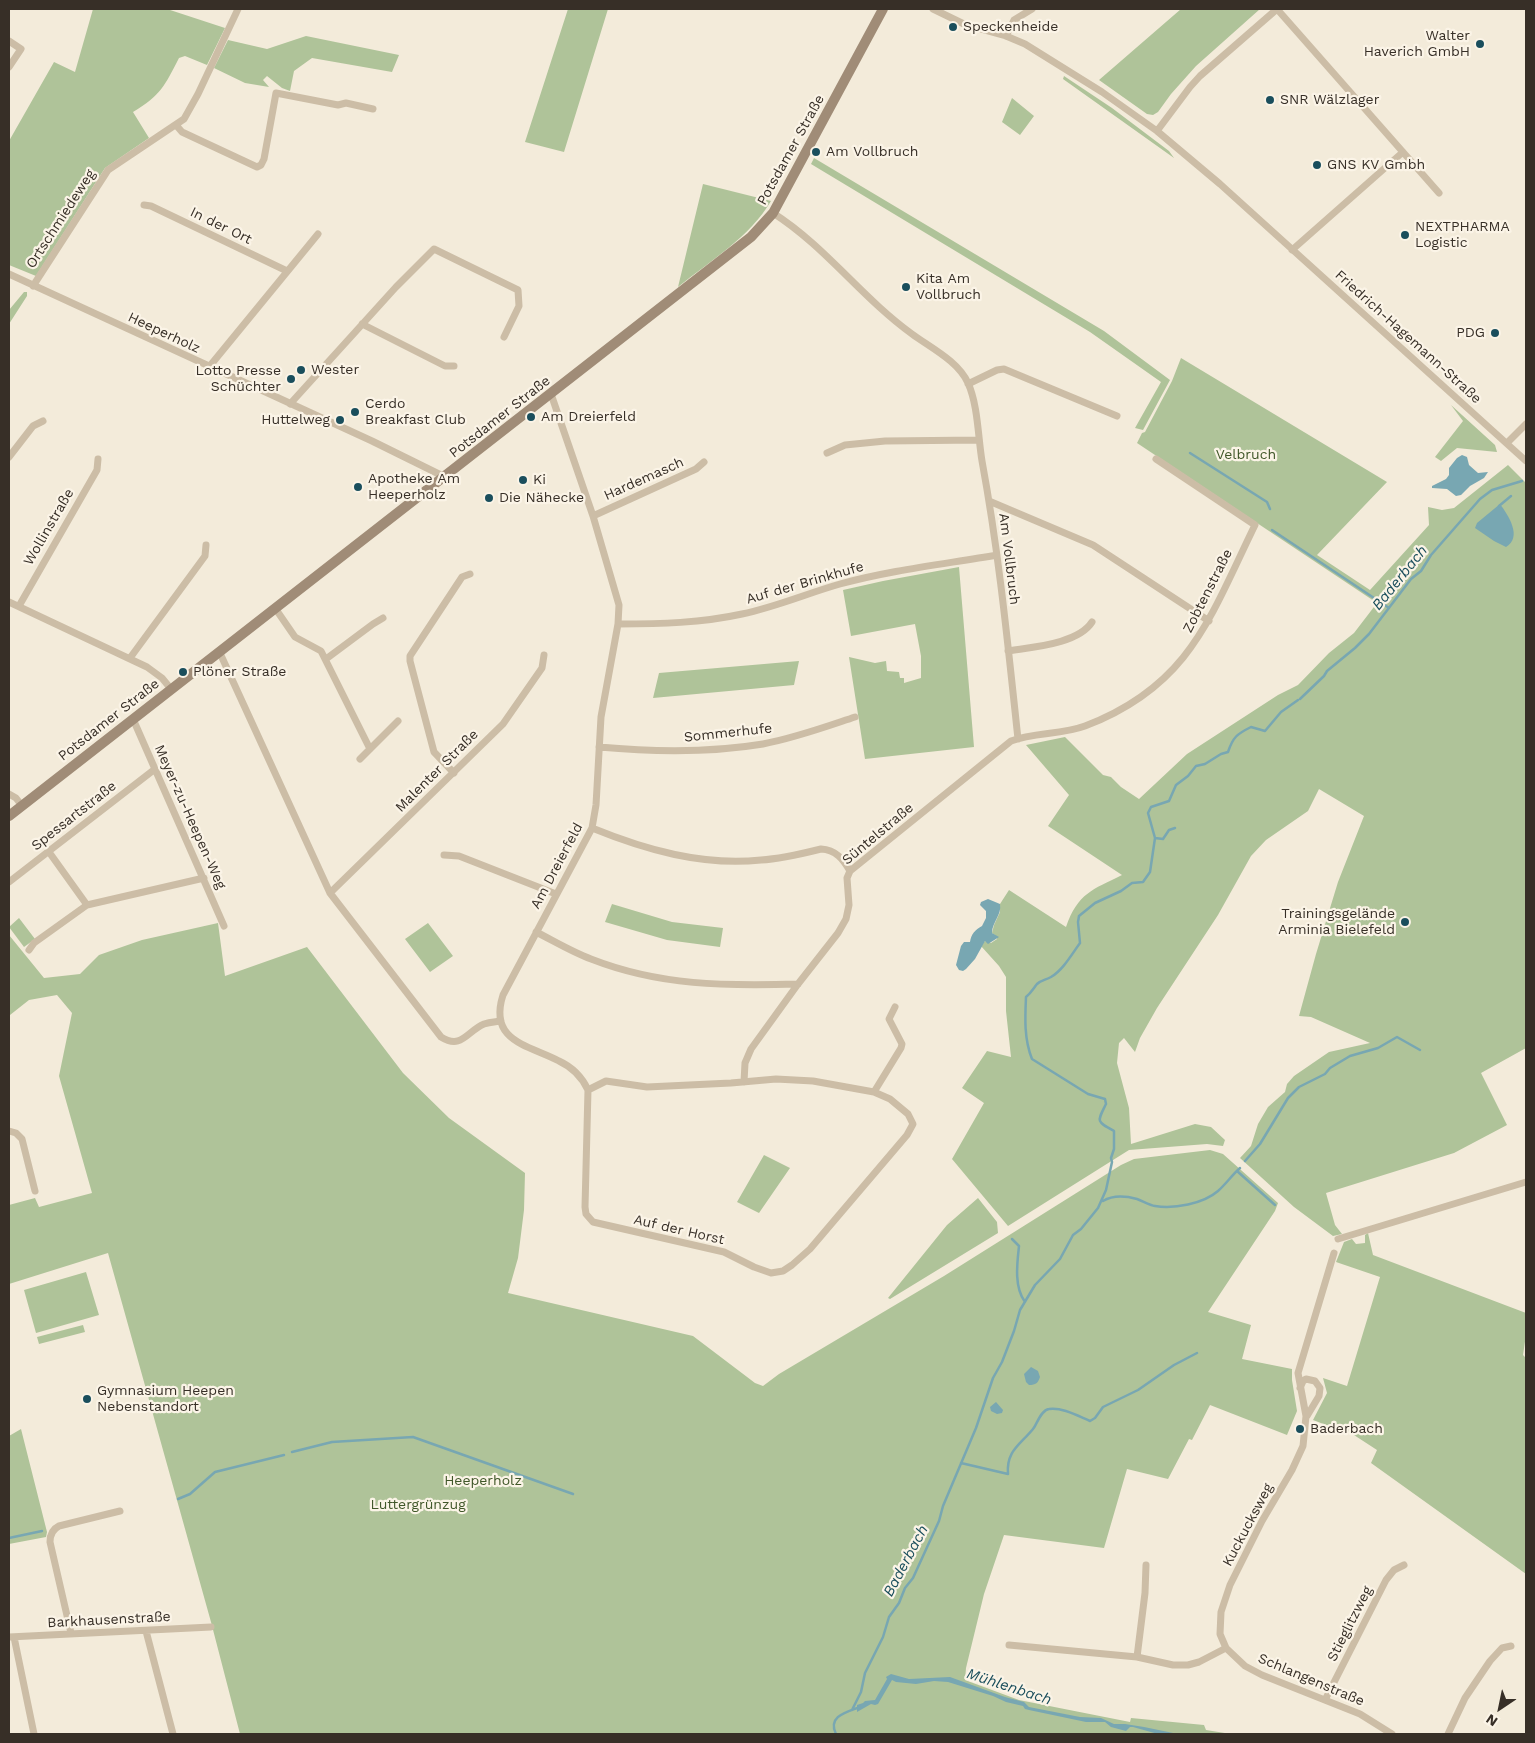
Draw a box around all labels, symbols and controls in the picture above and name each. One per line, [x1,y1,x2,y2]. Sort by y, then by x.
place label: Speckenheide [963,19,1058,35]
marker: Speckenheide [947,21,959,33]
place label: Walter Haverich GmbH [1364,28,1470,60]
marker: Walter Haverich GmbH [1474,38,1486,50]
street label: Potsdamer Straße [754,92,828,208]
place label: SNR Wälzlager [1280,92,1379,108]
marker: SNR Wälzlager [1264,94,1276,106]
place label: Am Vollbruch [826,144,918,160]
marker: Am Vollbruch [810,146,822,158]
place label: GNS KV Gmbh [1327,157,1425,173]
marker: GNS KV Gmbh [1311,159,1323,171]
street label: Ortschmiedeweg [23,167,99,271]
street label: In der Ort [187,204,255,248]
place label: NEXTPHARMA Logistic [1415,219,1510,252]
marker: NEXTPHARMA Logistic [1399,229,1411,241]
street label: Friedrich-Hagemann-Straße [1331,267,1485,407]
place label: Kita Am Vollbruch [916,271,981,304]
marker: Kita Am Vollbruch [900,281,912,293]
street label: Heeperholz [125,309,203,357]
place label: PDG [1456,325,1485,341]
marker: PDG [1489,327,1501,339]
place label: Wester [311,362,359,378]
place label: Lotto Presse Schüchter [196,363,281,396]
marker: Wester [295,364,307,376]
street label: Potsdamer Straße [446,372,554,462]
marker: Lotto Presse Schüchter [285,373,297,385]
place label: Cerdo Breakfast Club [365,396,466,428]
marker: Cerdo Breakfast Club [349,406,361,418]
place label: Am Dreierfeld [541,409,636,425]
marker: Am Dreierfeld [525,411,537,423]
place label: Huttelweg [261,412,330,428]
marker: Huttelweg [334,414,346,426]
park label: Velbruch [1216,447,1276,463]
street label: Hardemasch [601,454,687,504]
place label: Apotheke Am Heeperholz [368,471,460,504]
place label: Ki [533,472,546,488]
marker: Ki [517,474,529,486]
marker: Apotheke Am Heeperholz [352,481,364,493]
street label: Wollinstraße [20,486,78,568]
place label: Die Nähecke [499,490,584,506]
marker: Die Nähecke [483,492,495,504]
street label: Am Vollbruch [995,512,1023,606]
water label: Baderbach [1368,542,1432,614]
street label: Zobtenstraße [1180,546,1236,636]
street label: Auf der Brinkhufe [744,558,866,608]
place label: Plöner Straße [193,664,286,680]
marker: Plöner Straße [177,666,189,678]
street label: Potsdamer Straße [55,675,163,765]
street label: Sommerhufe [683,720,773,746]
street label: Malenter Straße [392,726,482,816]
street label: Meyer-zu-Heepen-Weg [151,742,229,892]
street label: Spessartstraße [28,778,120,854]
street label: Süntelstraße [839,799,917,869]
street label: Am Dreierfeld [527,820,587,912]
place label: Trainingsgelände Arminia Bielefeld [1278,906,1395,939]
marker: Trainingsgelände Arminia Bielefeld [1399,916,1411,928]
street label: Auf der Horst [632,1211,726,1249]
place label: Gymnasium Heepen Nebenstandort [97,1383,234,1415]
marker: Gymnasium Heepen Nebenstandort [81,1393,93,1405]
place label: Baderbach [1310,1421,1383,1437]
marker: Baderbach [1294,1423,1306,1435]
park label: Heeperholz [444,1473,522,1489]
street label: Kuckucksweg [1219,1481,1277,1569]
park label: Luttergrünzug [370,1497,466,1513]
water label: Baderbach [880,1522,932,1600]
street label: Stieglitzweg [1324,1583,1376,1665]
street label: Barkhausenstraße [47,1608,171,1632]
street label: Schlangenstraße [1255,1650,1367,1710]
water label: Mühlenbach [964,1665,1054,1709]
north arrow [1475,1683,1525,1733]
text: N [1483,1711,1500,1730]

